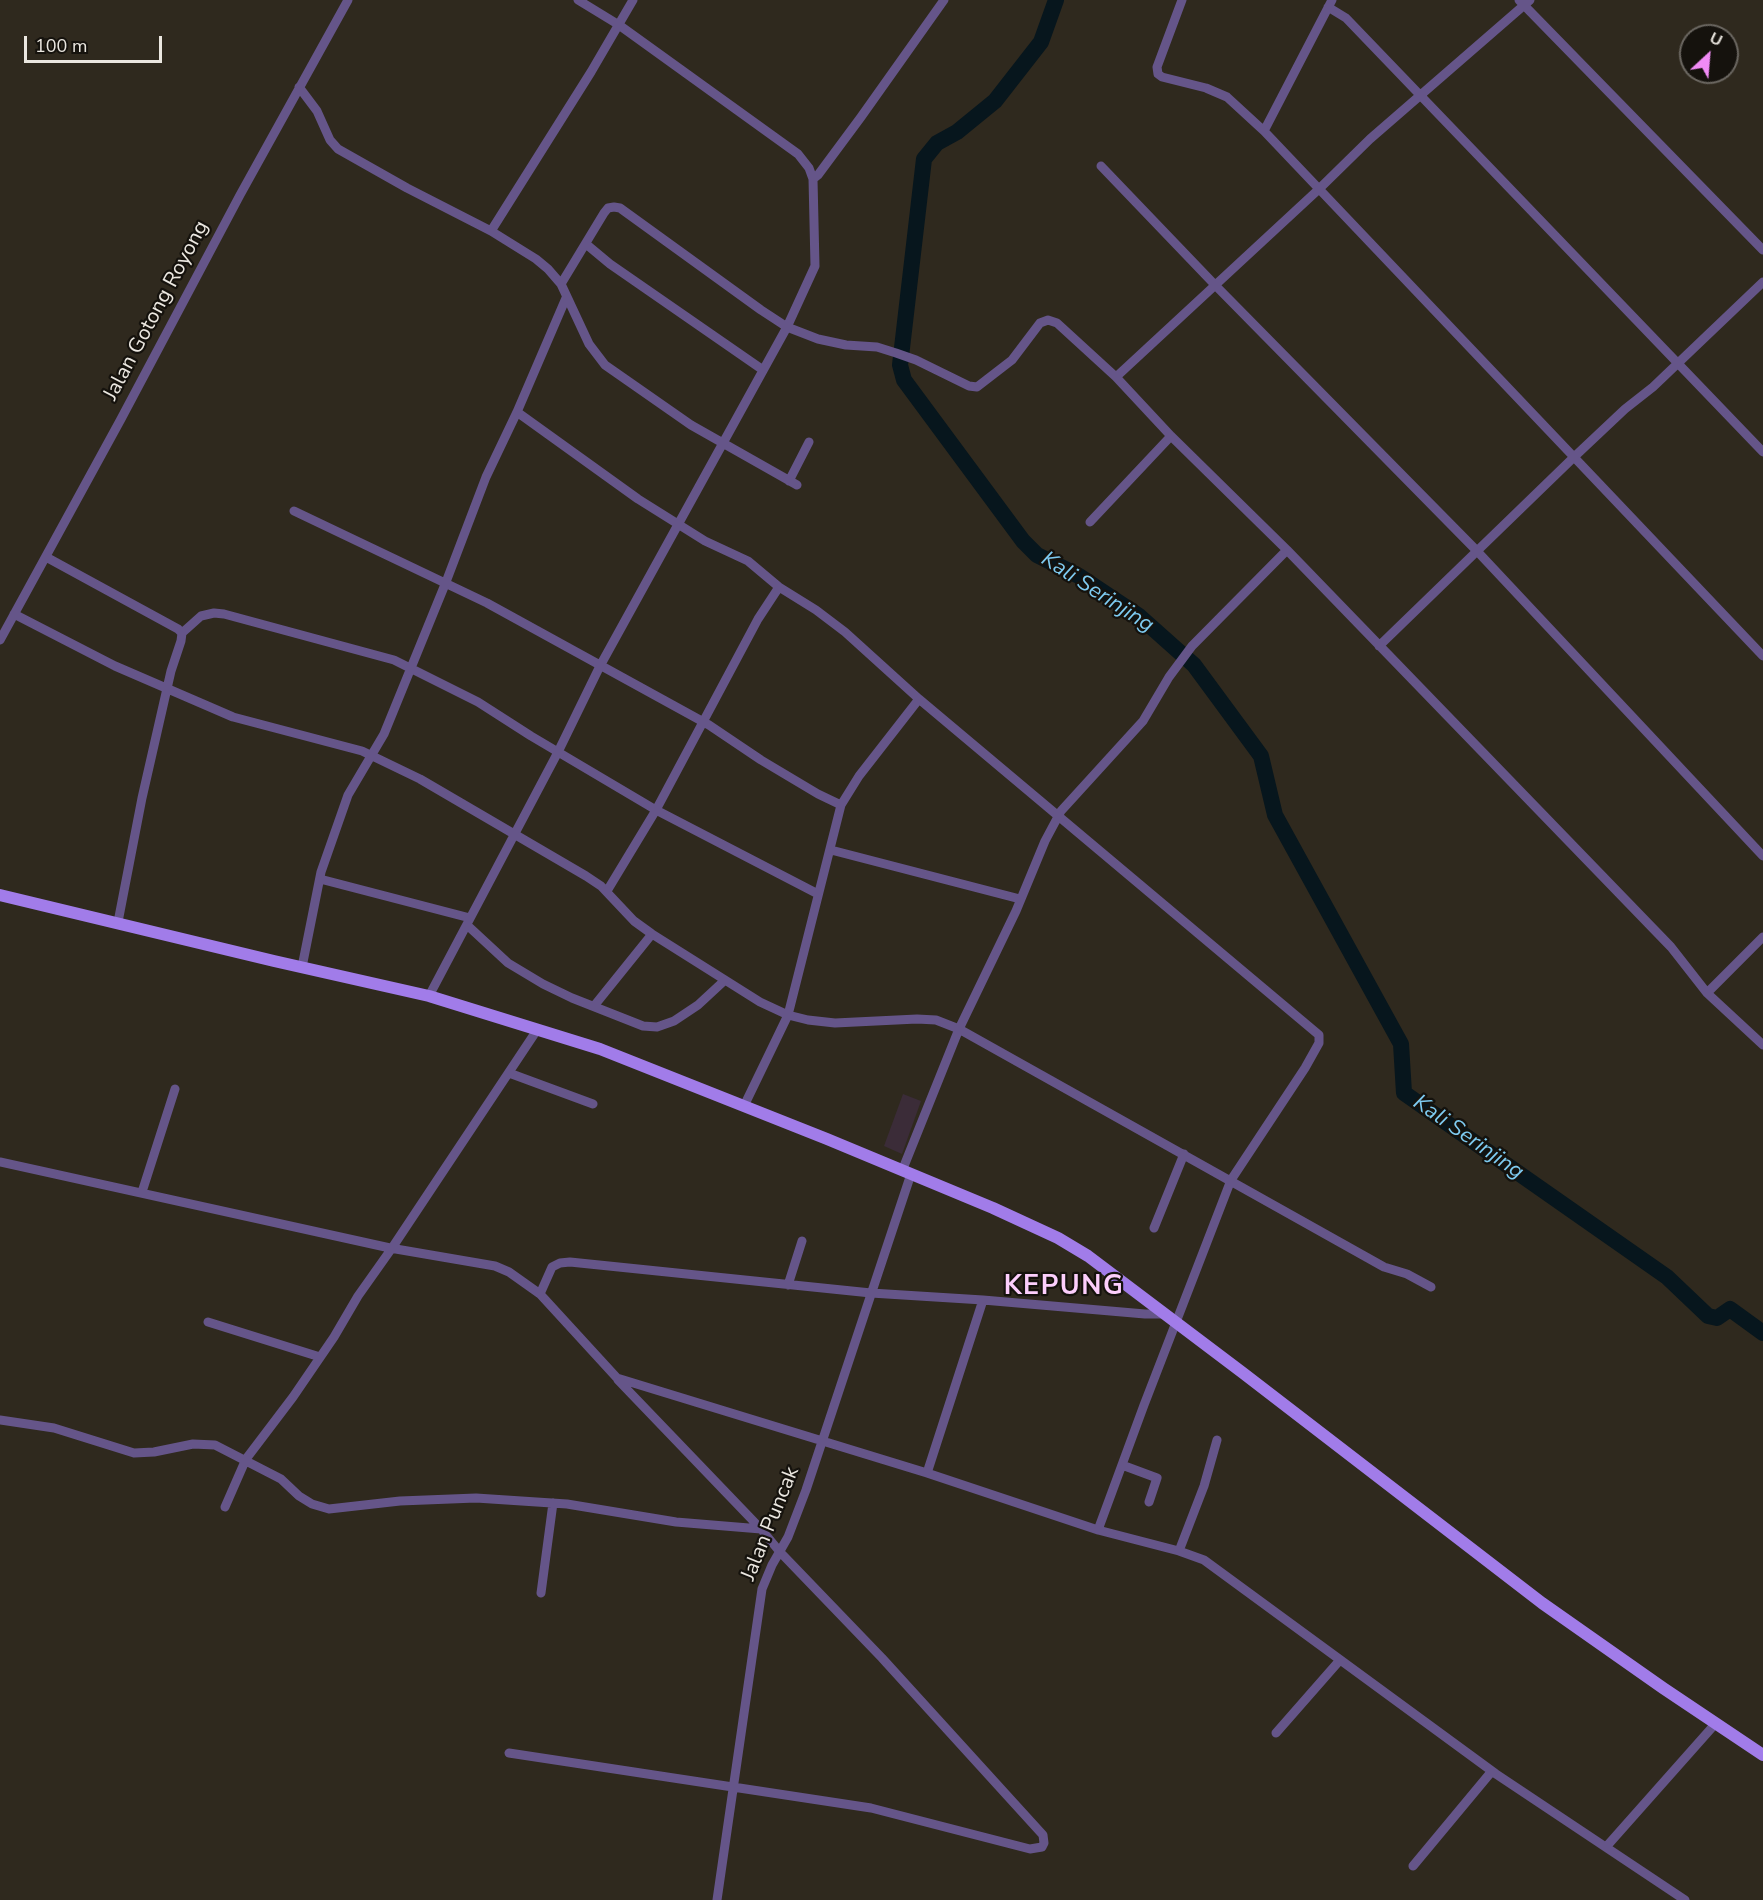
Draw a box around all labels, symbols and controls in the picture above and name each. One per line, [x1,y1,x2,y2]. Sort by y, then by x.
scale bar [27,24,165,62]
north arrow [1679,24,1739,84]
text: U [1706,27,1726,52]
text: 100 m [35,34,87,58]
street label: Jalan Gotong Royong [99,217,215,405]
water label: Kali Serinjing [1036,547,1158,639]
water label: Kali Serinjing [1408,1090,1528,1186]
district label: KEPUNG [1004,1271,1124,1303]
street label: Jalan Puncak [737,1463,805,1585]

